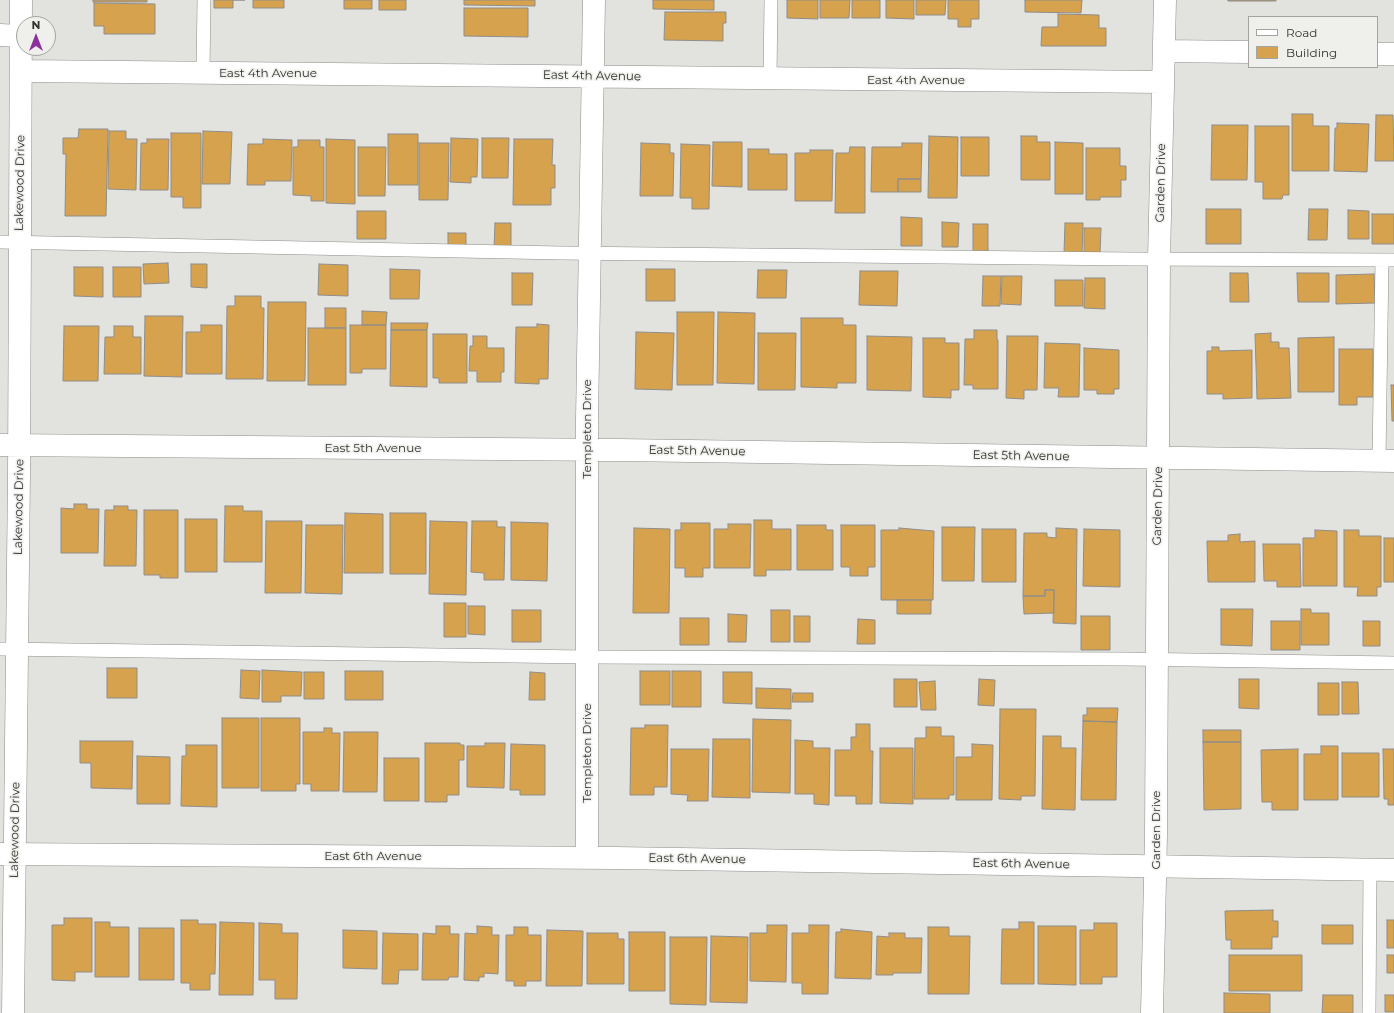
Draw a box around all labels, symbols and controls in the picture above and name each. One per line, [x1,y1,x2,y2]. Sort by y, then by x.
north arrow [16,16,56,56]
legend [1248,16,1378,68]
text: N [32,18,40,32]
text: Road [1286,25,1317,40]
text: Building [1286,45,1337,60]
street label: East 4th Avenue [219,66,317,80]
street label: East 4th Avenue [543,68,641,84]
street label: East 4th Avenue [867,73,965,87]
street label: Lakewood Drive [12,135,28,231]
street label: Garden Drive [1153,143,1169,223]
street label: Templeton Drive [580,379,594,479]
street label: East 5th Avenue [324,441,422,455]
street label: East 5th Avenue [648,443,746,459]
street label: East 5th Avenue [972,448,1070,464]
street label: Lakewood Drive [11,459,27,555]
street label: Garden Drive [1150,466,1166,546]
street label: Templeton Drive [580,703,594,803]
street label: Lakewood Drive [7,782,23,878]
street label: Garden Drive [1149,790,1163,870]
street label: East 6th Avenue [324,849,422,863]
street label: East 6th Avenue [648,851,746,867]
street label: East 6th Avenue [972,856,1070,872]

